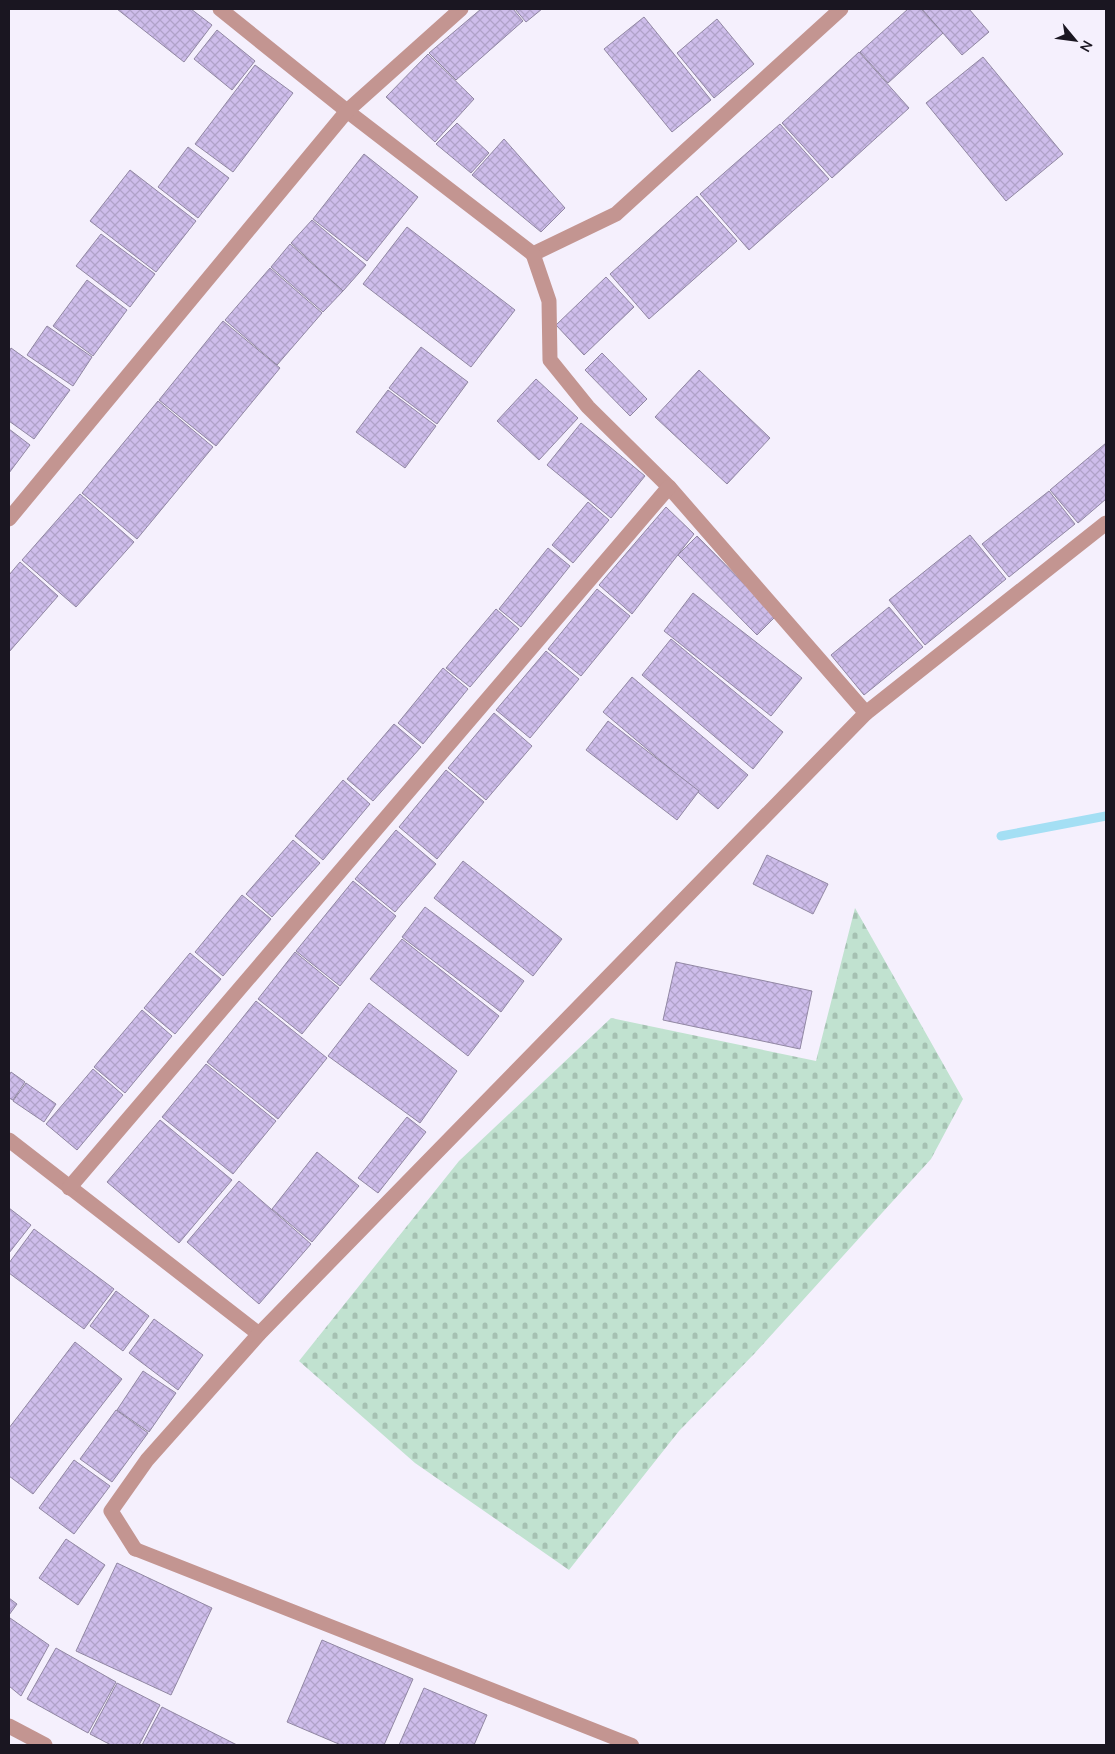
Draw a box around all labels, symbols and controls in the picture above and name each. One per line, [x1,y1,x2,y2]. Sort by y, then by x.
north arrow [1050,15,1100,65]
text: N [1075,37,1097,55]

